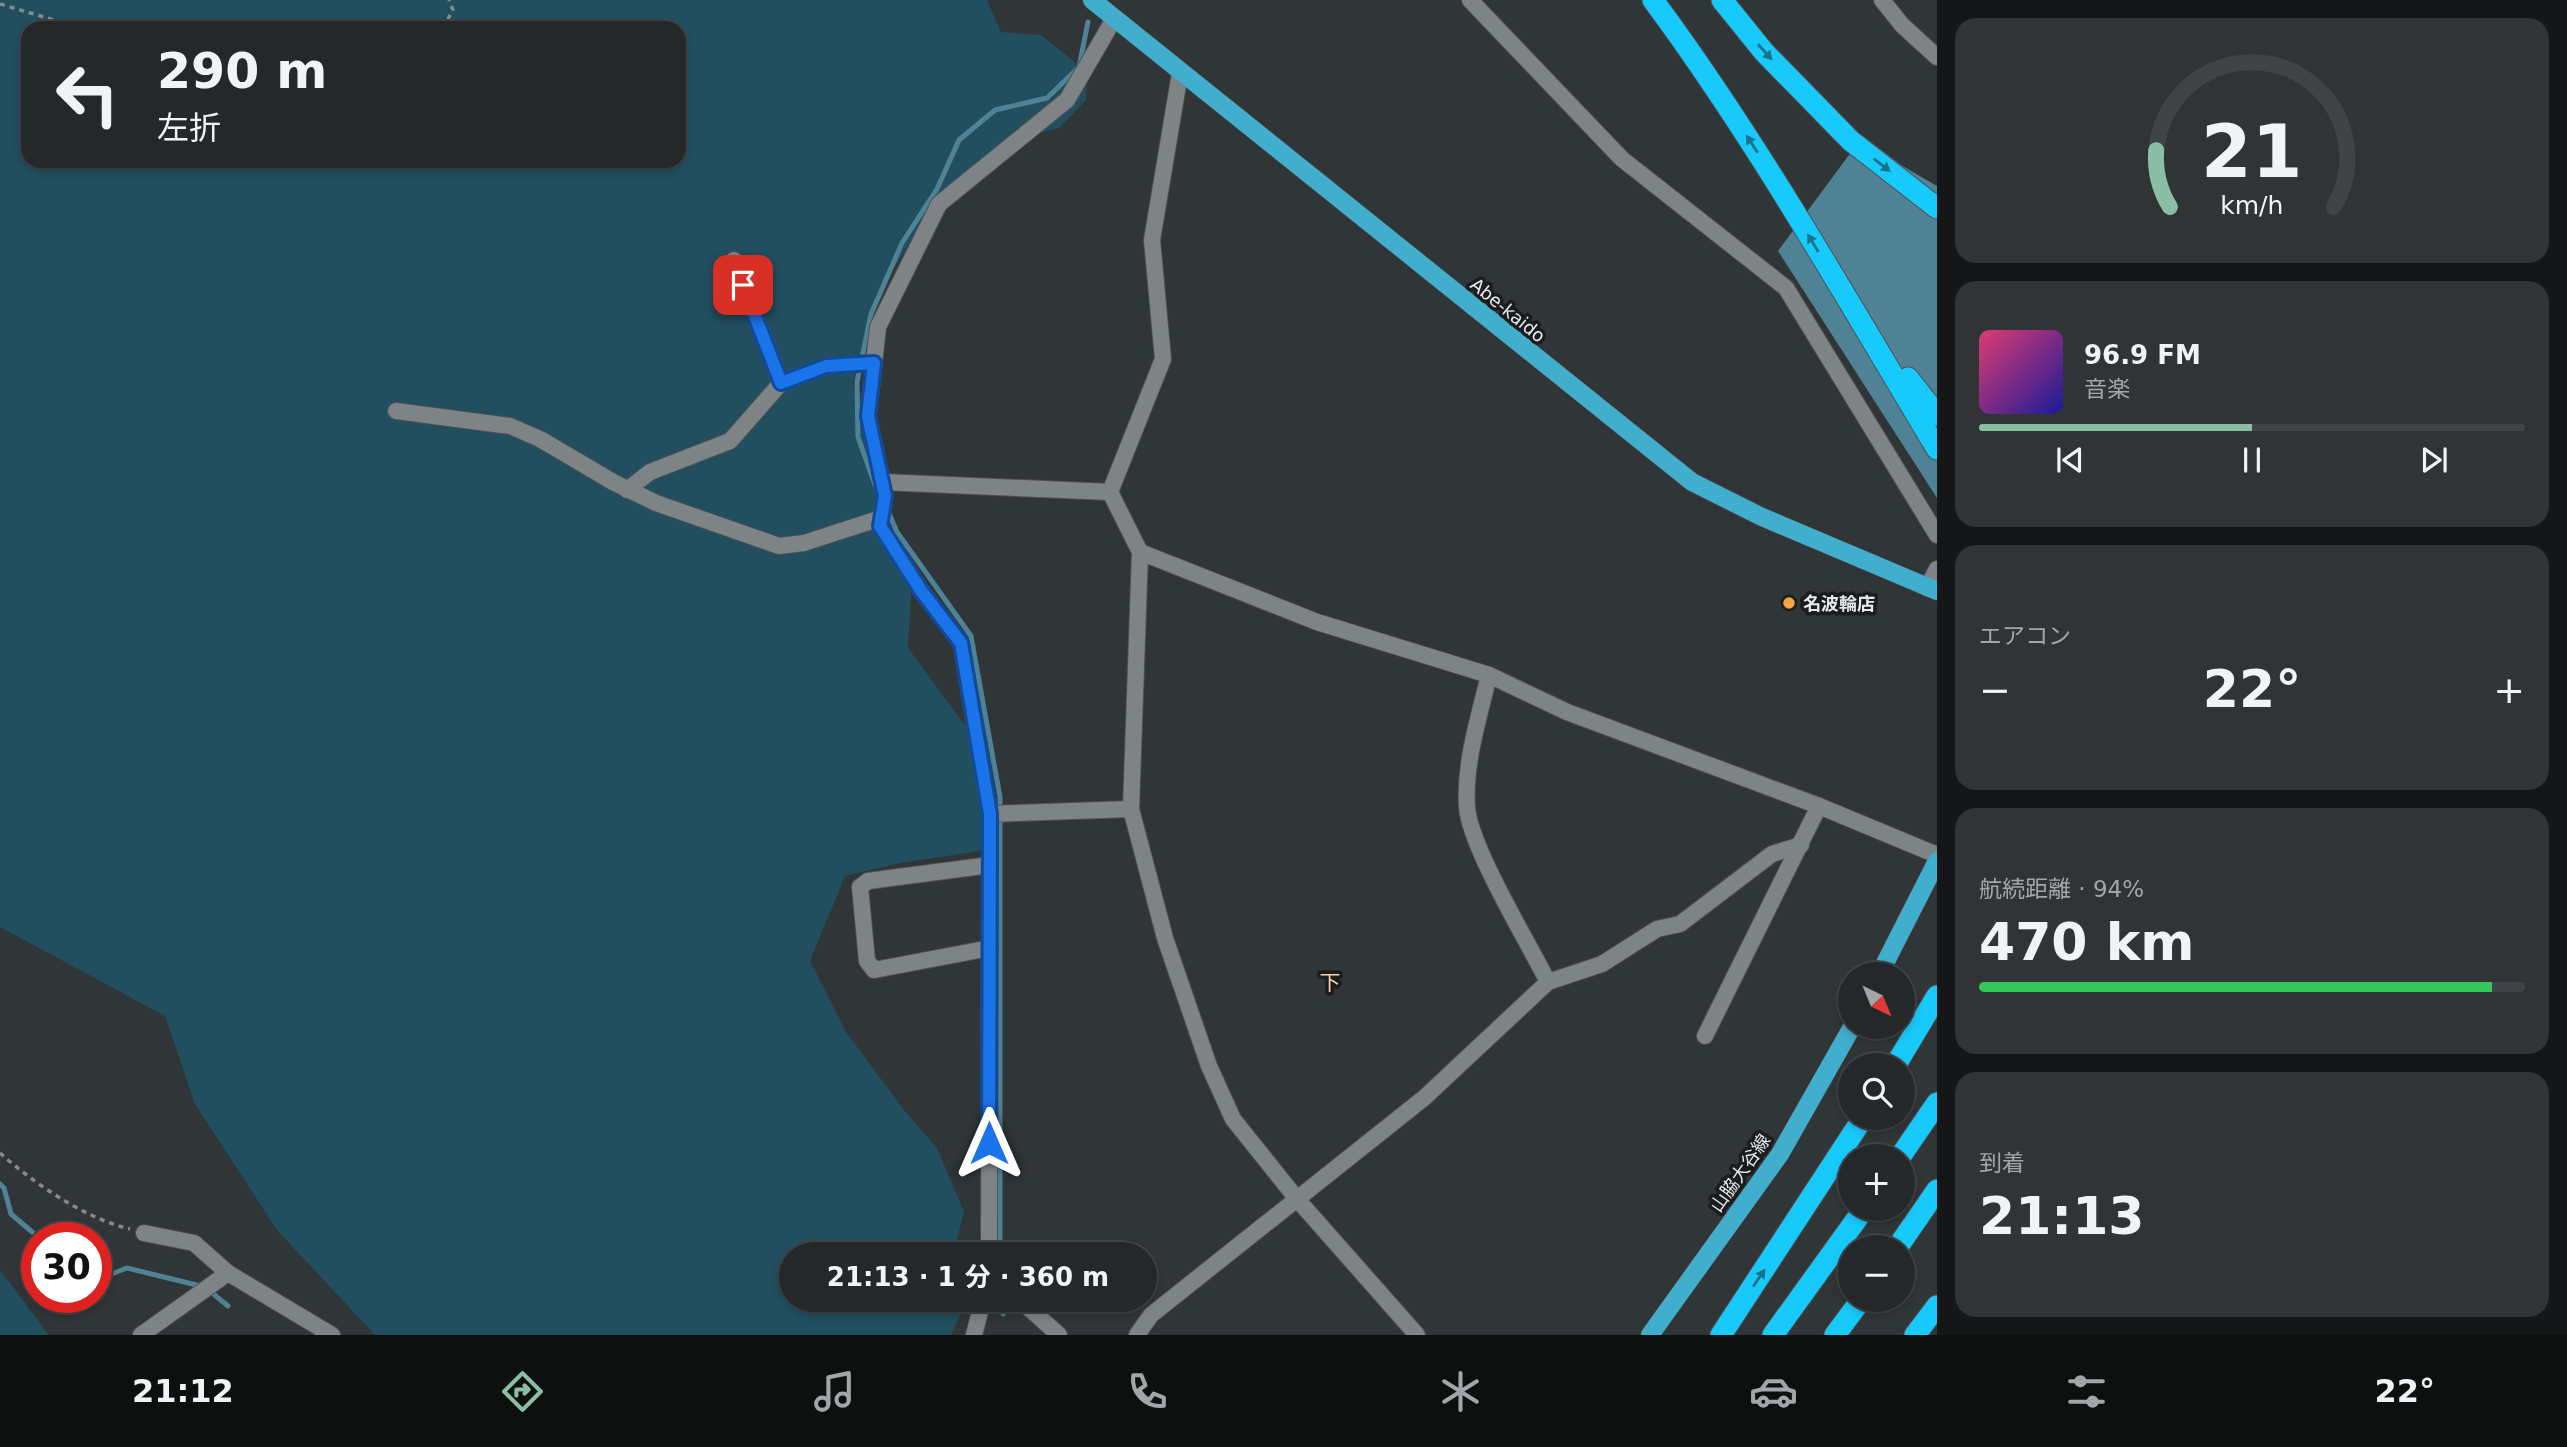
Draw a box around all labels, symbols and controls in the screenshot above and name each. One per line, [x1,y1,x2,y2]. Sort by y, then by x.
text: 290 m [157,43,327,100]
one-way arrow [1757,43,1773,60]
icon: left [42,49,133,140]
text: 左折 [157,109,221,147]
text: 21 [2201,109,2303,194]
one-way arrow [1745,135,1758,154]
one-way arrow [1872,157,1890,172]
text: km/h [2220,191,2284,220]
one-way arrow [1807,234,1819,253]
pin [713,255,773,315]
icon: arrive [724,266,762,304]
street label: Abe-kaido [1466,274,1550,346]
text: 96.9 FM [2084,340,2201,370]
text: 音楽 [2084,376,2130,402]
icon: previous [2051,441,2089,479]
icon: pause [2233,441,2271,479]
icon: next [2415,441,2453,479]
place label: 名波輪店 [1803,593,1875,614]
marker: 名波輪店 [1781,595,1797,611]
text: エアコン [1979,623,2071,649]
text: 22° [2203,659,2301,719]
text: − [1979,668,2011,712]
text: + [2493,668,2525,712]
text: 航続距離 · 94% [1979,876,2144,902]
text: 470 km [1979,912,2194,972]
north arrow [1838,962,1914,1040]
map controls [1838,962,1915,1312]
district label: 下 [1320,971,1341,995]
button: search [1838,1053,1915,1130]
position arrow [952,1106,1026,1180]
street label: 山脇大谷線 [1706,1130,1774,1216]
button: + [1838,1144,1915,1221]
text: 到着 [1979,1150,2025,1176]
text: 21:13 [1979,1186,2145,1246]
speed limit sign: 30 [21,1222,112,1313]
button: − [1838,1235,1915,1312]
text: 21:13 · 1 分 · 360 m [827,1262,1109,1292]
one-way arrow [1752,1269,1765,1288]
icon: directions [498,1367,547,1416]
icon: music [810,1367,859,1416]
icon: phone [1123,1367,1172,1416]
icon: climate [1436,1367,1485,1416]
icon: car [1749,1367,1798,1416]
icon: filters [2062,1367,2111,1416]
text: 21:12 [132,1372,234,1410]
text: 22° [2374,1372,2435,1410]

